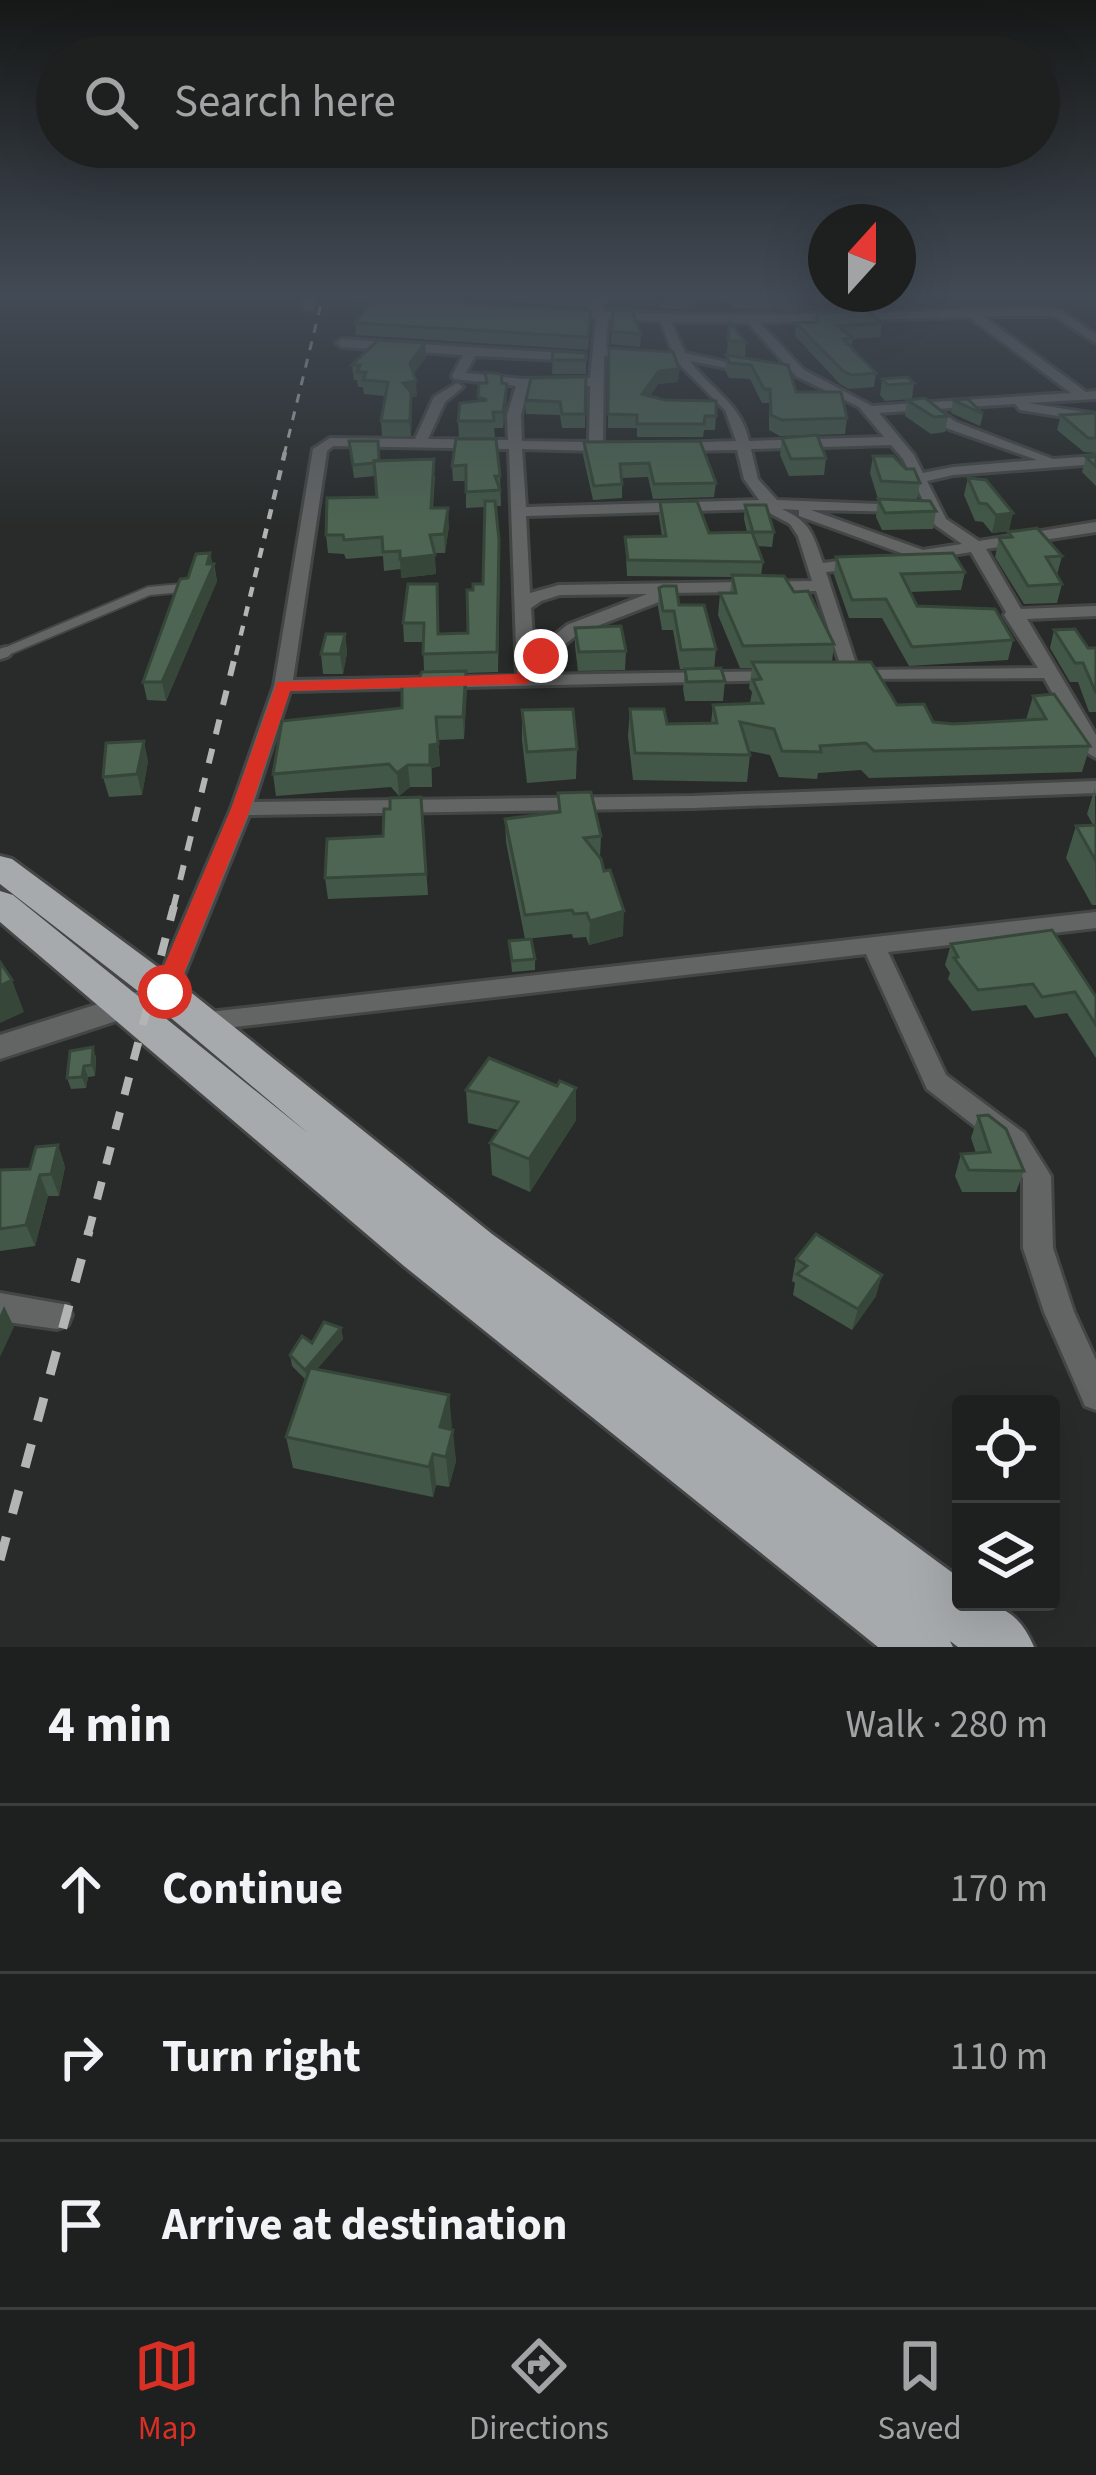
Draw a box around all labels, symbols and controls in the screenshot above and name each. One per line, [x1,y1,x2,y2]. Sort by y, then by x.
search box [36,36,1060,168]
icon: search [78,69,144,135]
text: Search here [174,70,396,134]
north arrow [808,204,916,312]
route end [514,629,568,683]
route start [138,965,192,1019]
map controls [952,1395,1060,1611]
button: locate [952,1395,1060,1503]
button: layers [952,1503,1060,1611]
text: 4 min [48,1689,172,1761]
text: Walk · 280 m [845,1697,1048,1753]
icon: ahead [48,1856,114,1922]
text: Continue [162,1857,343,1921]
text: 170 m [950,1861,1048,1917]
icon: right [48,2024,114,2090]
text: Turn right [162,2025,361,2089]
text: 110 m [950,2029,1048,2085]
icon: arrive [48,2192,114,2258]
text: Arrive at destination [162,2193,567,2257]
tab: Map [134,2333,200,2452]
tab: Directions [469,2333,609,2452]
tab: Saved [877,2333,962,2452]

